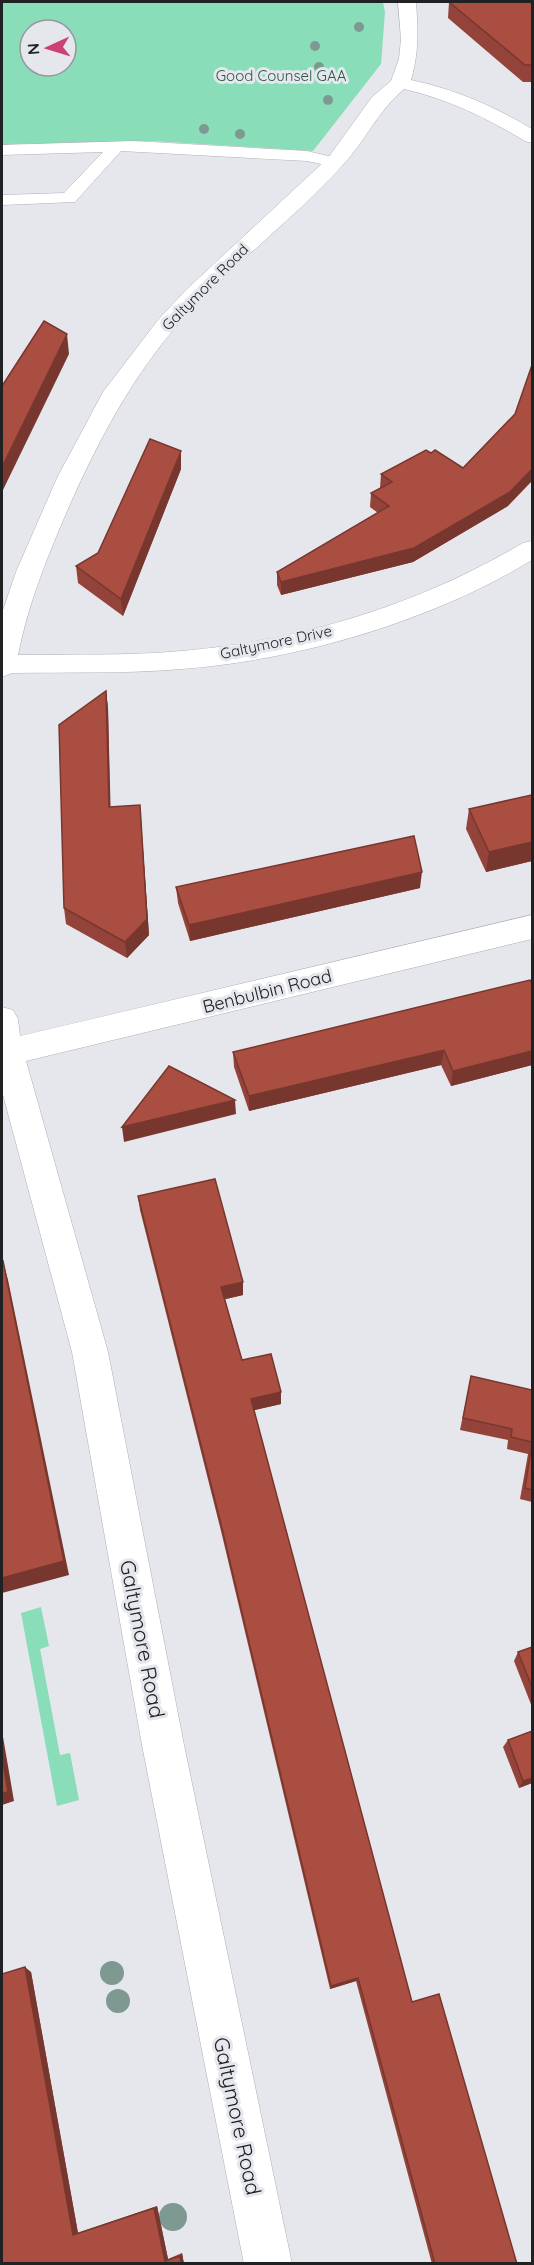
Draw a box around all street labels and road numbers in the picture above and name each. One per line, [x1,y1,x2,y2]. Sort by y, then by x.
street label: Galtymore Road [158,240,252,334]
street label: Galtymore Drive [218,621,334,663]
street label: Benbulbin Road [200,964,334,1018]
street label: Galtymore Road [115,1558,171,1720]
street label: Galtymore Road [209,2035,267,2197]

